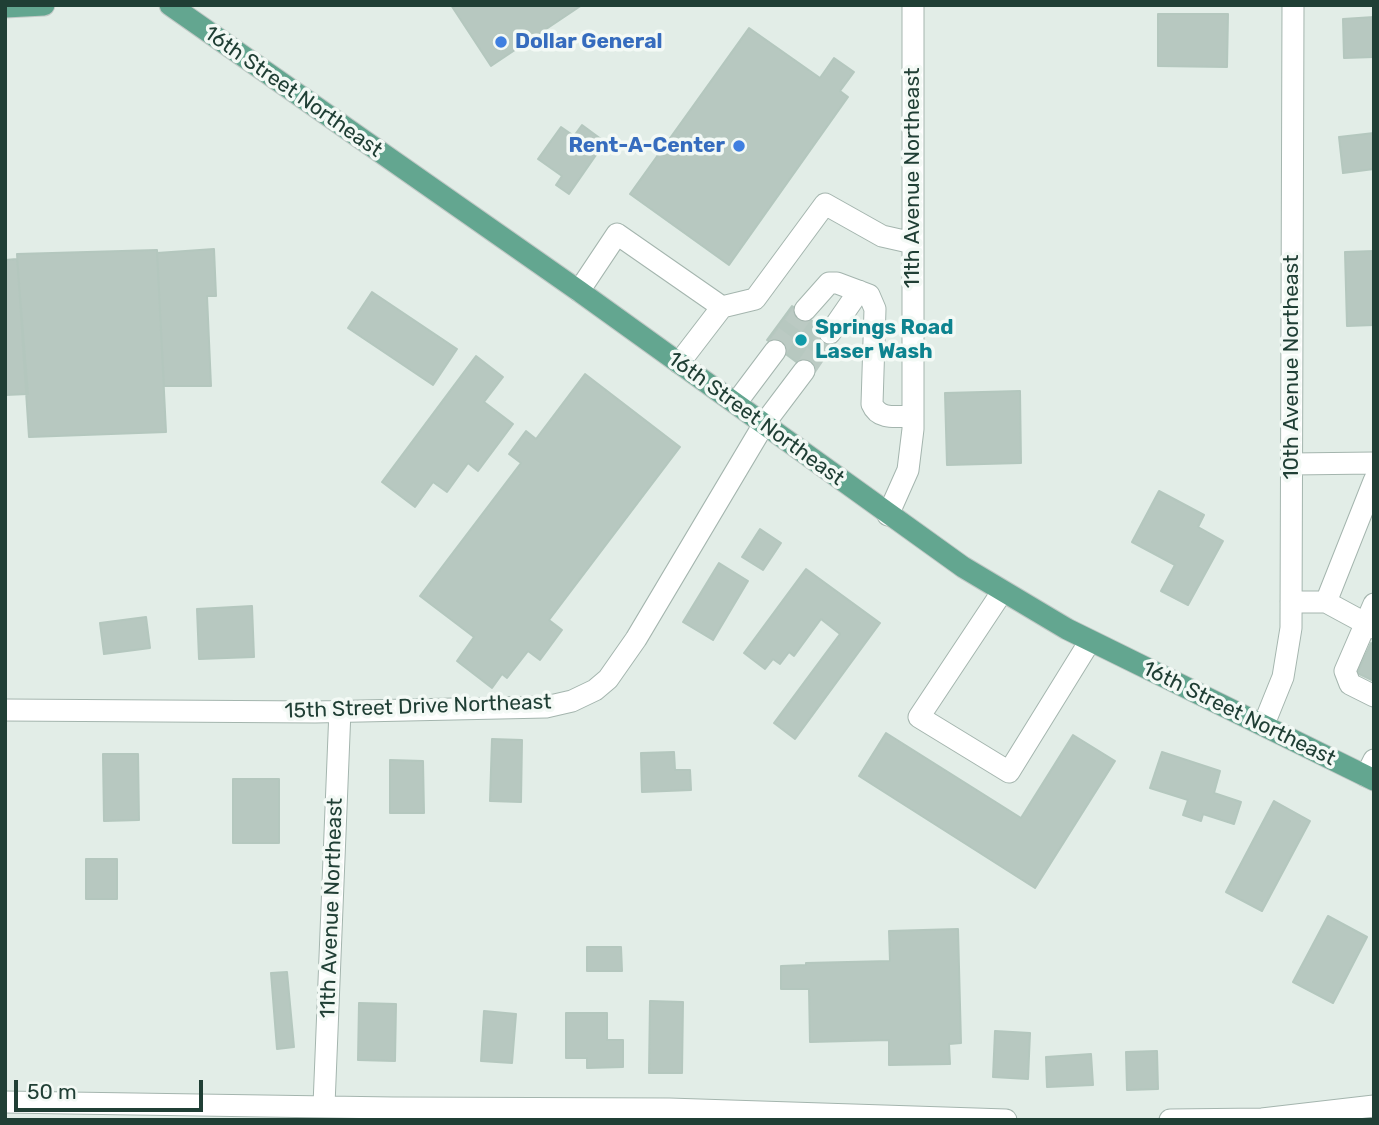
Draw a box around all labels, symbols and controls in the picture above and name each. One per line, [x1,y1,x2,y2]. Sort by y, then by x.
street label: 16th Street Northeast [199,21,387,163]
place label: Dollar General [515,29,663,55]
marker: Dollar General [493,34,509,50]
street label: 11th Avenue Northeast [900,68,926,288]
place label: Rent-A-Center [568,133,725,159]
marker: Rent-A-Center [731,138,747,154]
street label: 10th Avenue Northeast [1279,254,1305,480]
place label: Springs Road Laser Wash [815,315,953,365]
marker: Springs Road Laser Wash [793,332,809,348]
street label: 16th Street Northeast [663,347,849,491]
street label: 16th Street Northeast [1138,656,1340,772]
street label: 15th Street Drive Northeast [284,690,552,724]
street label: 11th Avenue Northeast [316,797,348,1019]
scale bar [18,1066,206,1110]
text: 50 m [27,1079,77,1104]

